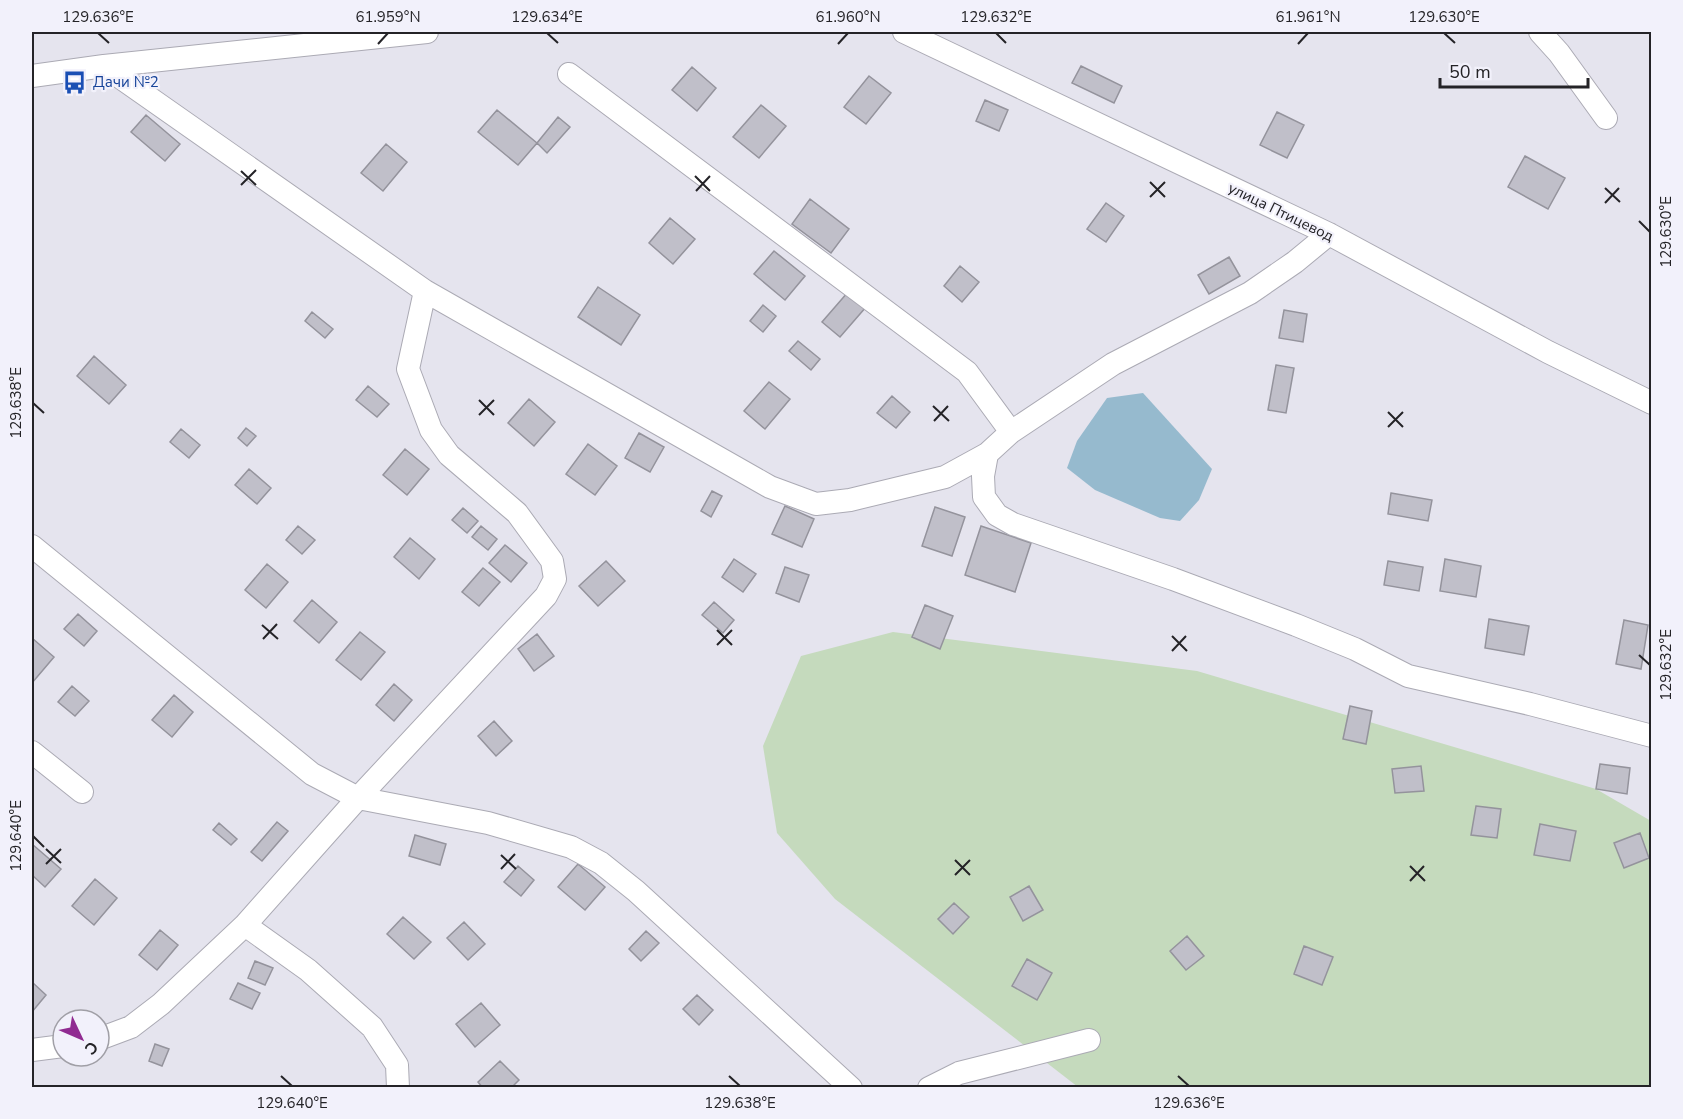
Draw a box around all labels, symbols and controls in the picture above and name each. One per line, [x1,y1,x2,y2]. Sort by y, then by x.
text: 129.636°E [62,7,134,27]
text: 61.959°N [355,7,421,27]
text: 129.634°E [511,7,583,27]
text: 61.960°N [815,7,881,27]
text: 129.632°E [960,7,1032,27]
text: 61.961°N [1275,7,1341,27]
text: 129.630°E [1408,7,1480,27]
scale bar [1440,51,1588,89]
text: 50 m [1449,60,1491,84]
bus stop icon: Дачи №2 [62,69,88,95]
place label: Дачи №2 [93,72,159,92]
street label: улица Птицевод [1225,178,1337,246]
text: 129.630°E [1656,196,1676,268]
text: 129.638°E [6,367,26,439]
text: 129.632°E [1656,629,1676,701]
text: 129.640°E [6,800,26,872]
north arrow [51,1008,111,1068]
text: С [79,1036,103,1059]
text: 129.640°E [256,1093,328,1113]
text: 129.638°E [704,1093,776,1113]
text: 129.636°E [1153,1093,1225,1113]

